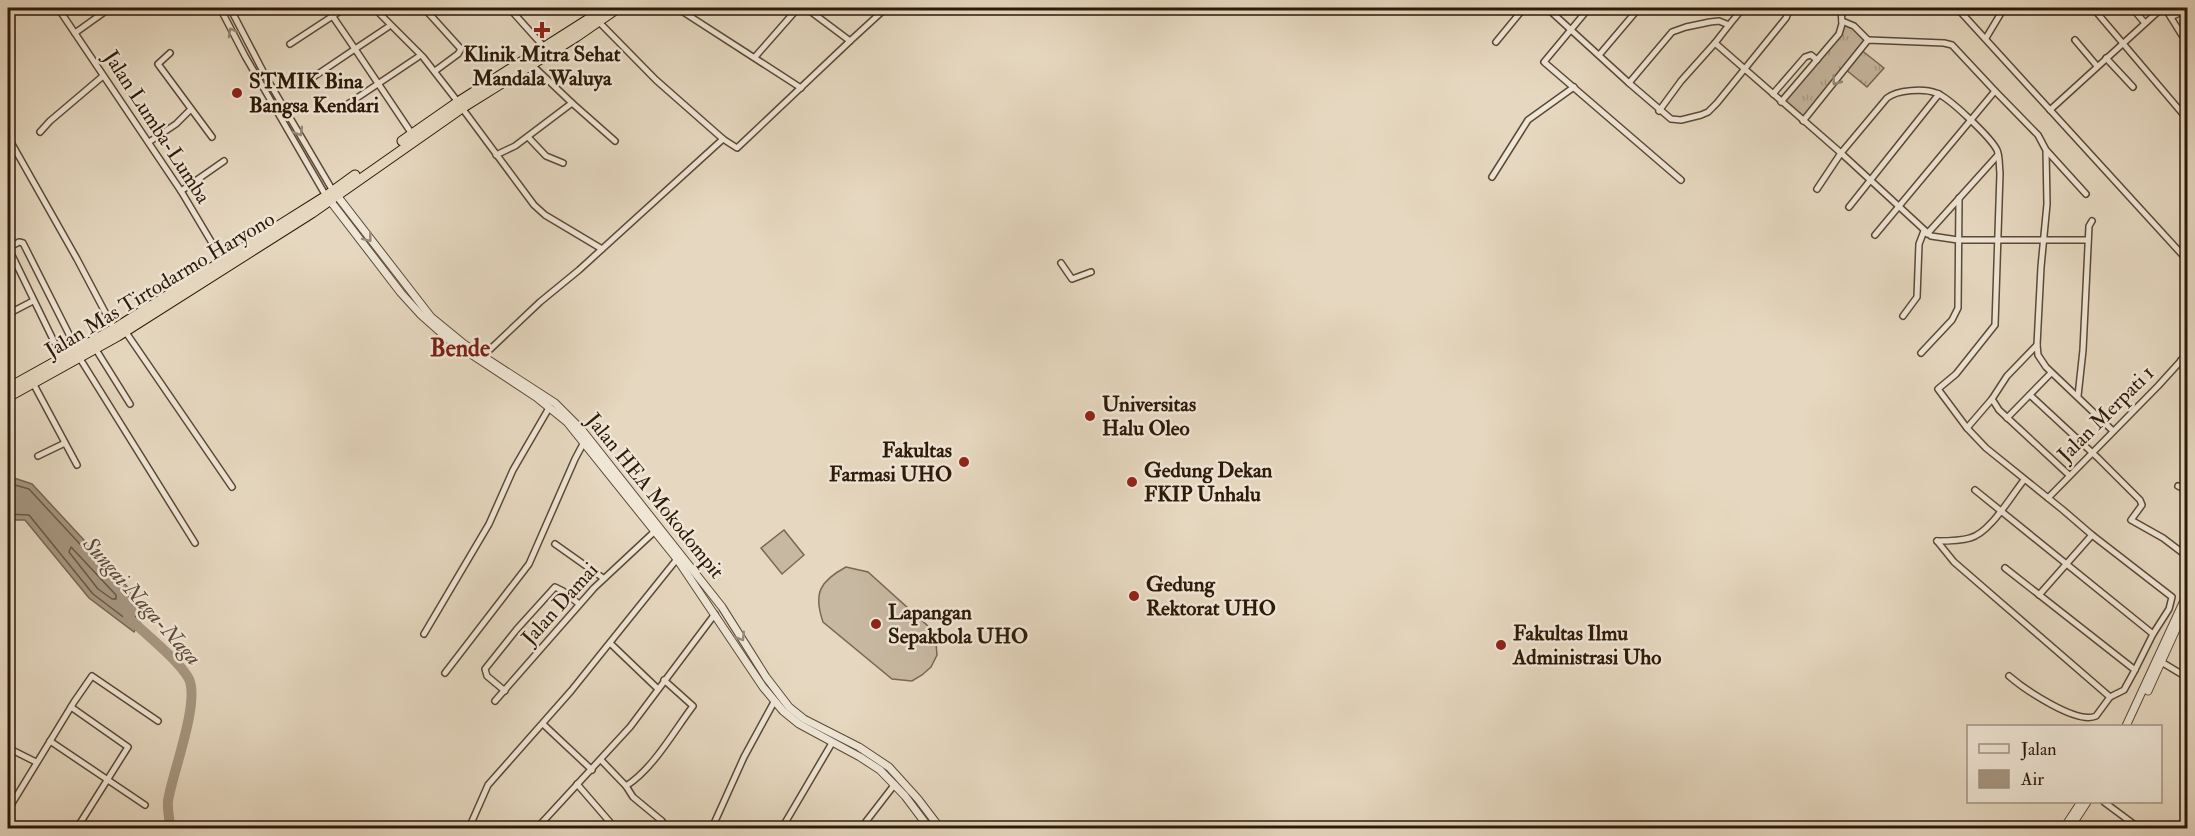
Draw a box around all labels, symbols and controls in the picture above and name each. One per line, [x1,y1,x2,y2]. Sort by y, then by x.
marker: Klinik Mitra Sehat Mandala Waluya [533,21,551,39]
one-way arrow [227,28,239,38]
place label: Klinik Mitra Sehat Mandala Waluya [464,41,621,92]
street label: Jalan Lumba-Lumba [97,44,217,209]
place label: STMIK Bina Bangsa Kendari [249,68,380,119]
one-way arrow [1832,74,1843,85]
marker: STMIK Bina Bangsa Kendari [230,86,244,100]
one-way arrow [292,126,304,136]
street label: Jalan Mas Tirtodarmo Haryono [39,206,280,365]
one-way arrow [360,231,371,242]
district label: Bende [430,333,490,364]
street label: Jalan Merpati 1 [2051,360,2160,469]
place label: Universitas Halu Oleo [1102,391,1196,442]
street label: Jalan HEA Mokodompit [579,407,730,584]
marker: Universitas Halu Oleo [1083,409,1097,423]
place label: Fakultas Farmasi UHO [829,437,952,488]
marker: Fakultas Farmasi UHO [957,455,971,469]
place label: Gedung Dekan FKIP Unhalu [1144,457,1273,508]
marker: Gedung Dekan FKIP Unhalu [1125,475,1139,489]
water label: Sungai Naga-Naga [76,530,207,671]
street label: Jalan Damai [515,557,604,652]
place label: Gedung Rektorat UHO [1146,571,1276,622]
marker: Gedung Rektorat UHO [1127,589,1141,603]
place label: Lapangan Sepakbola UHO [888,599,1028,650]
marker: Lapangan Sepakbola UHO [869,617,883,631]
place label: Fakultas Ilmu Administrasi Uho [1512,620,1661,671]
one-way arrow [734,630,745,641]
marker: Fakultas Ilmu Administrasi Uho [1494,638,1508,652]
legend [1967,725,2162,803]
text: Jalan [2020,738,2057,761]
text: Air [2020,768,2044,791]

